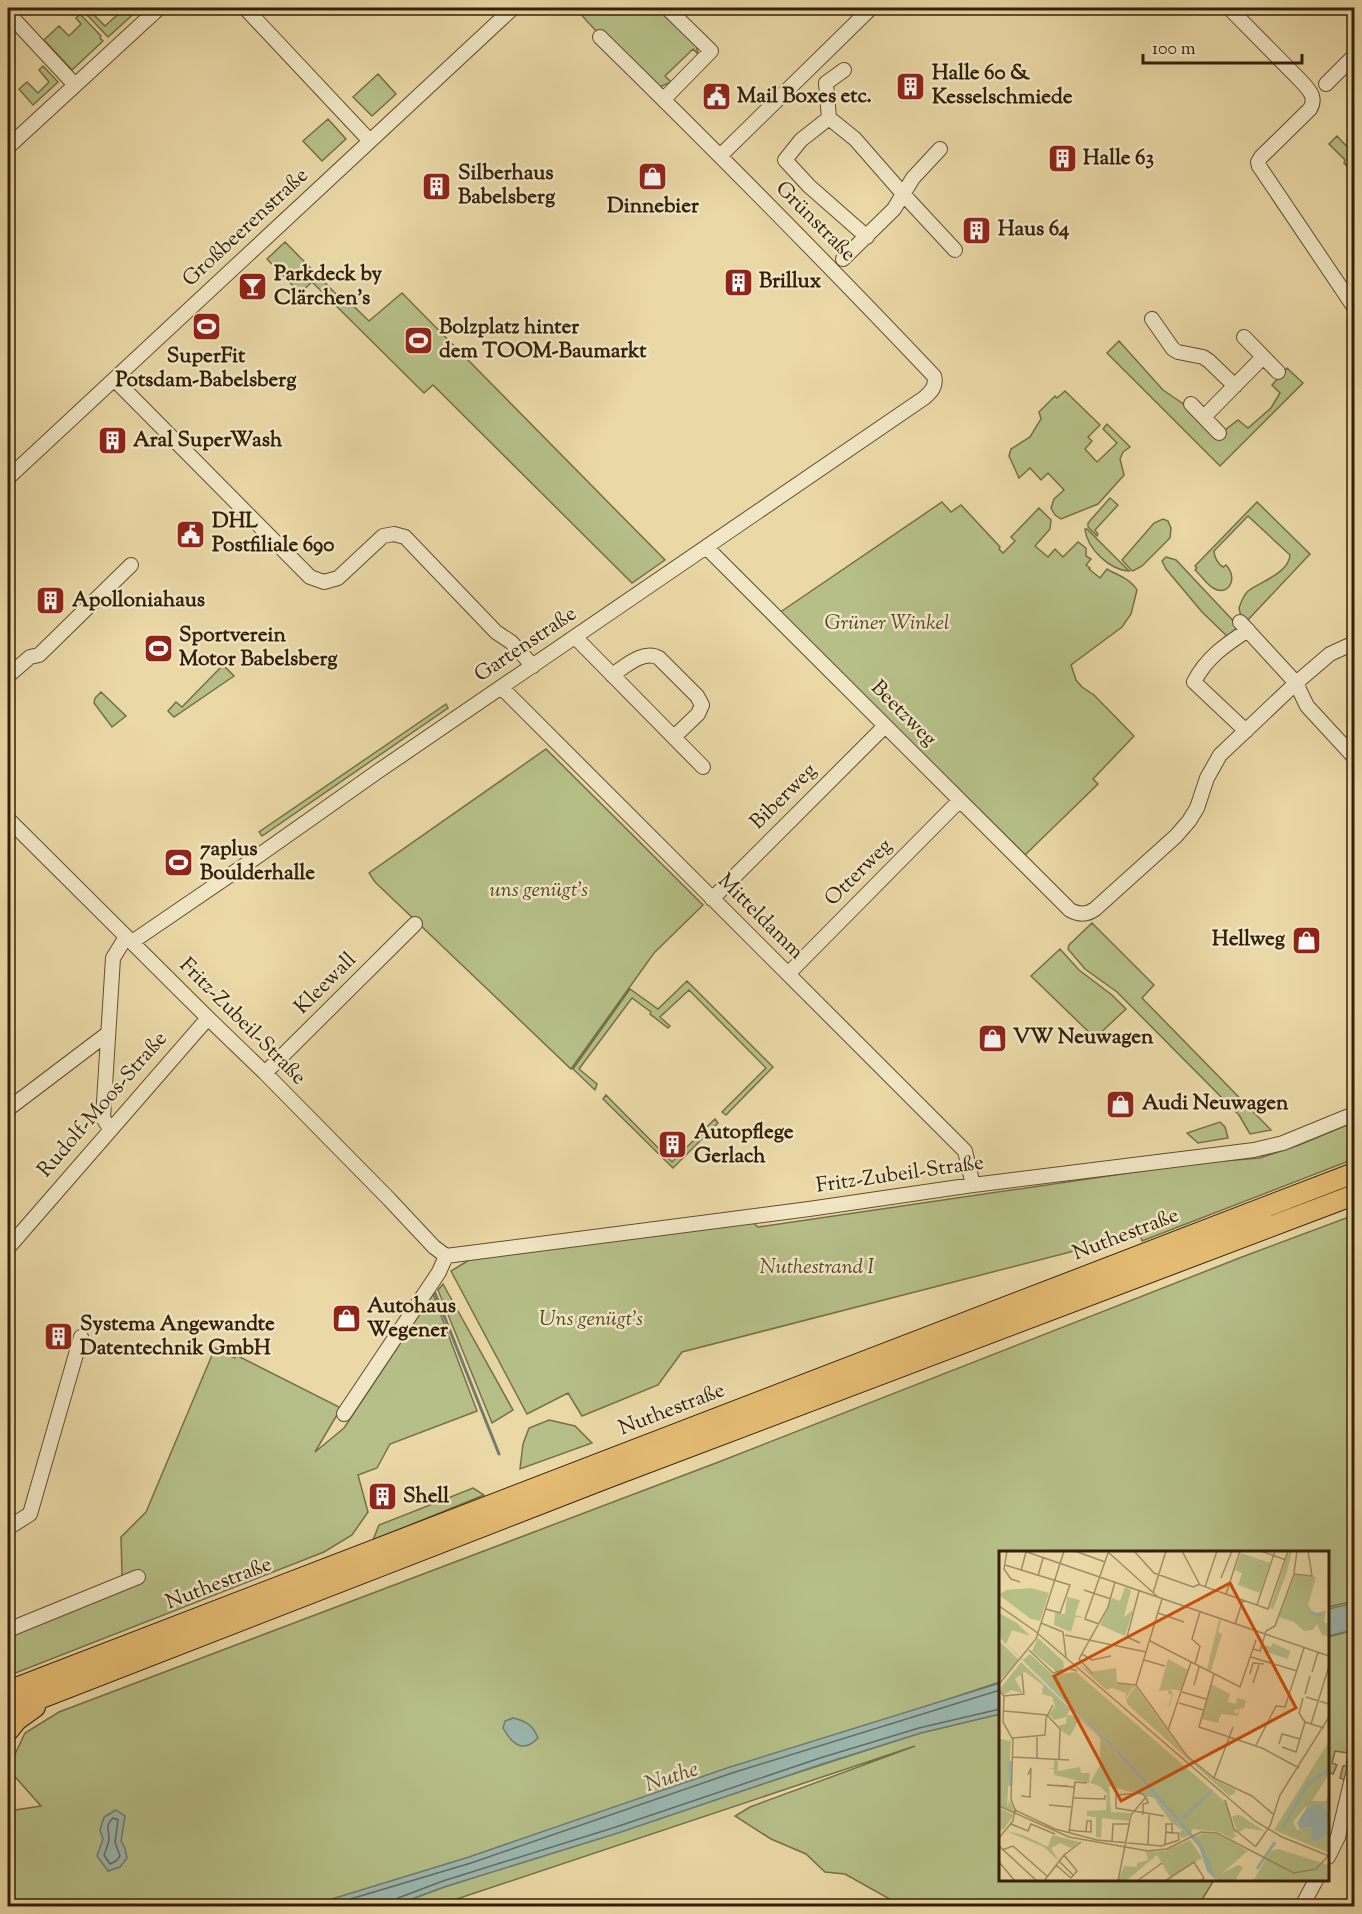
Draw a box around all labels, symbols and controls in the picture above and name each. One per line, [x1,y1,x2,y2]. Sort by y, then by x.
scale bar [1143,27,1302,65]
text: 100 m [1152,37,1196,63]
place label: Halle 60 & Kesselschmiede [932,59,1073,113]
building icon: Halle 60 & Kesselschmiede [895,70,927,102]
public building icon: Mail Boxes etc. [700,81,732,113]
place label: Mail Boxes etc. [737,82,872,112]
building icon: Halle 63 [1046,143,1078,175]
place label: Halle 63 [1083,144,1154,174]
place label: Silberhaus Babelsberg [458,159,556,213]
shop icon: Dinnebier [637,160,669,192]
street label: Großbeerenstraße [176,162,316,294]
building icon: Silberhaus Babelsberg [421,170,453,202]
street label: Grünstraße [768,175,862,269]
place label: Dinnebier [607,192,699,222]
building icon: Haus 64 [961,214,993,246]
place label: Haus 64 [998,215,1070,245]
place label: Parkdeck by Clärchen's [274,260,382,314]
building icon: Brillux [722,266,754,298]
place label: Brillux [759,267,822,297]
bar icon: Parkdeck by Clärchen's [237,271,269,303]
sports icon: SuperFit Potsdam-Babelsberg [190,310,222,342]
place label: Bolzplatz hinter dem TOOM-Baumarkt [439,313,647,367]
sports icon: Bolzplatz hinter dem TOOM-Baumarkt [402,324,434,356]
place label: SuperFit Potsdam-Babelsberg [116,342,297,396]
building icon: Aral SuperWash [96,425,128,457]
place label: Aral SuperWash [133,426,283,456]
place label: DHL Postfiliale 690 [212,507,334,561]
public building icon: DHL Postfiliale 690 [175,518,207,550]
building icon: Apolloniahaus [35,585,67,617]
place label: Apolloniahaus [72,586,205,616]
street label: Gartenstraße [469,600,583,690]
park label: Grüner Winkel [825,609,949,639]
place label: Sportverein Motor Babelsberg [179,621,338,675]
sports icon: Sportverein Motor Babelsberg [142,632,174,664]
street label: Beetzweg [863,674,943,754]
street label: Biberweg [744,757,824,837]
street label: Otterweg [818,832,900,914]
place label: 7aplus Boulderhalle [200,835,315,889]
sports icon: 7aplus Boulderhalle [163,846,195,878]
street label: Mitteldamm [710,867,810,967]
park label: uns genügt's [490,876,588,906]
shop icon: Hellweg [1290,924,1322,956]
place label: Hellweg [1212,925,1286,955]
street label: Kleewall [288,946,364,1022]
street label: Fritz-Zubeil-Straße [172,952,312,1092]
shop icon: VW Neuwagen [976,1022,1008,1054]
place label: VW Neuwagen [1013,1023,1154,1053]
street label: Rudolf-Moos-Straße [31,1026,175,1184]
shop icon: Audi Neuwagen [1105,1088,1137,1120]
place label: Audi Neuwagen [1142,1089,1289,1119]
place label: Autopflege Gerlach [694,1118,794,1172]
building icon: Autopflege Gerlach [657,1129,689,1161]
street label: Fritz-Zubeil-Straße [814,1148,986,1202]
street label: Nuthestraße [1068,1201,1184,1269]
park label: Nuthestrand I [760,1253,875,1283]
place label: Autohaus Wegener [367,1292,456,1346]
shop icon: Autohaus Wegener [330,1303,362,1335]
park label: Uns genügt’s [539,1305,643,1335]
place label: Systema Angewandte Datentechnik GmbH [80,1310,275,1364]
building icon: Systema Angewandte Datentechnik GmbH [43,1321,75,1353]
street label: Nuthestraße [614,1376,730,1444]
building icon: Shell [366,1481,398,1513]
place label: Shell [403,1482,449,1512]
street label: Nuthestraße [161,1550,277,1618]
inset map [999,1551,1329,1881]
water label: Nuthe [641,1754,703,1802]

